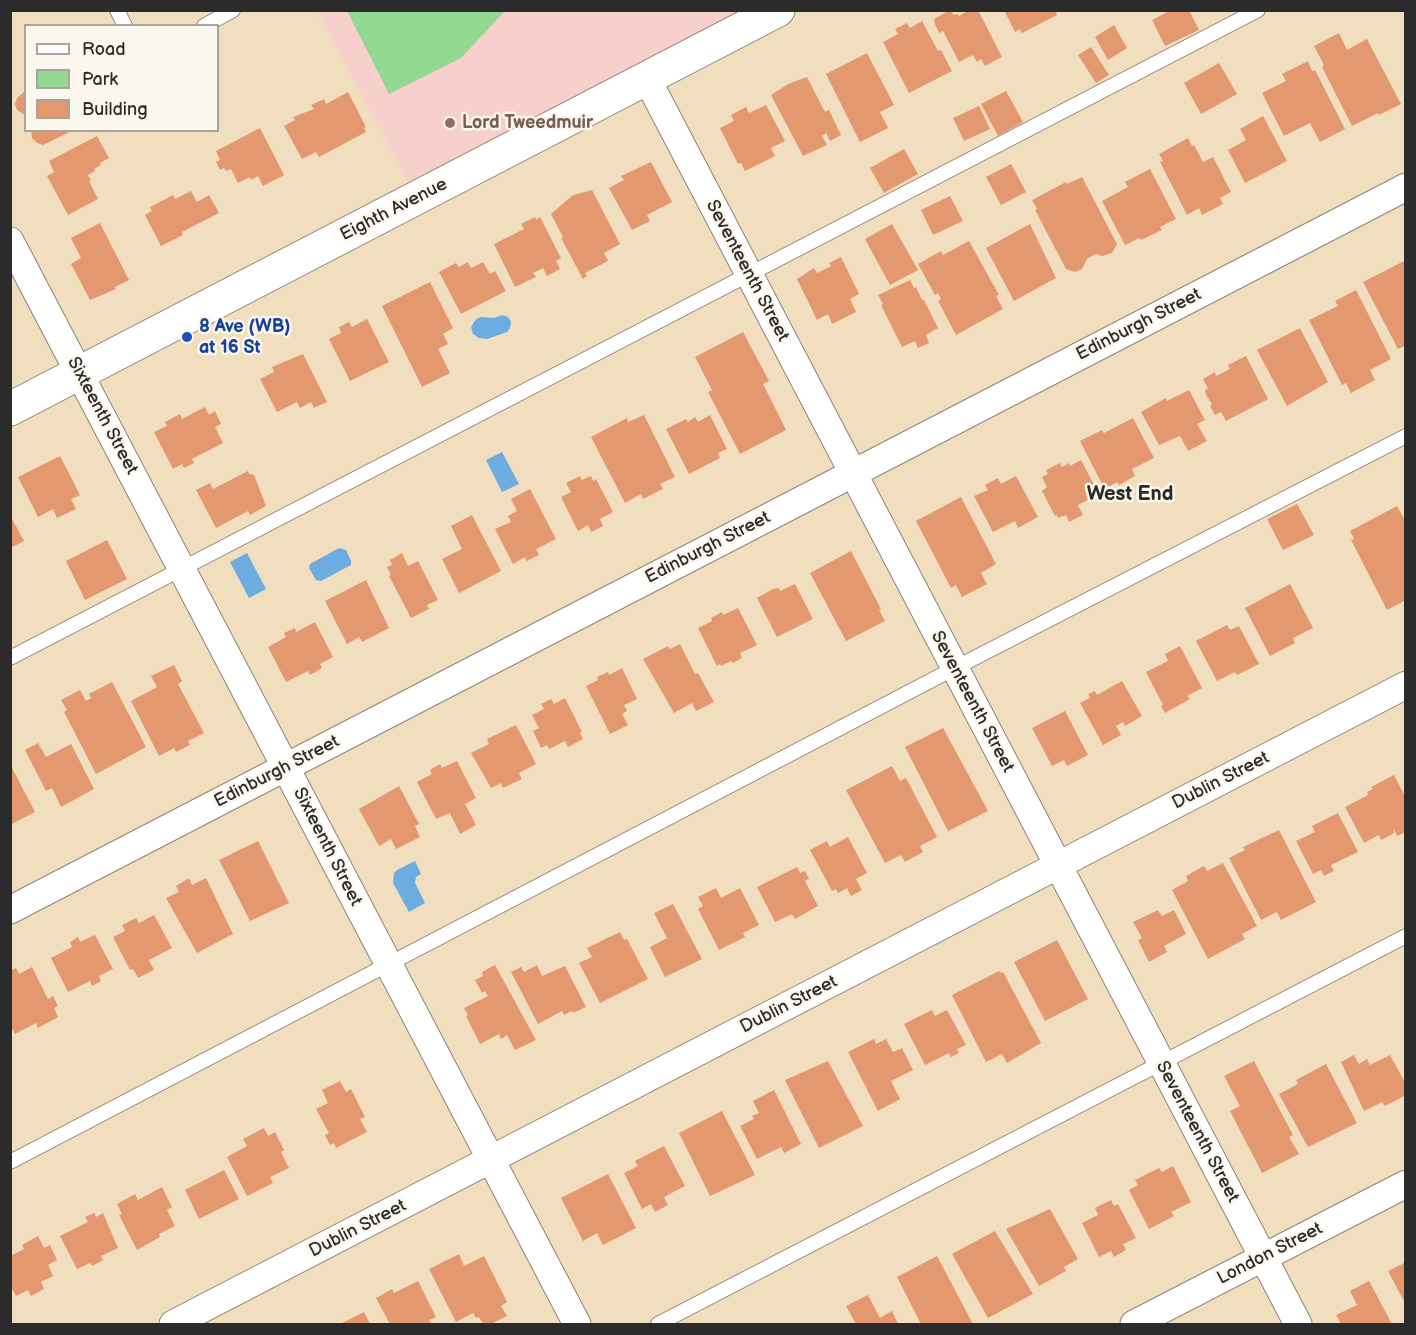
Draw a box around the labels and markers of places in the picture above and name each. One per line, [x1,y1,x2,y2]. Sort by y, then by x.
place label: Lord Tweedmuir [462,112,593,134]
marker: Lord Tweedmuir [443,116,457,130]
place label: 8 Ave (WB) at 16 St [199,316,291,358]
marker: 8 Ave (WB) at 16 St [180,330,194,344]

